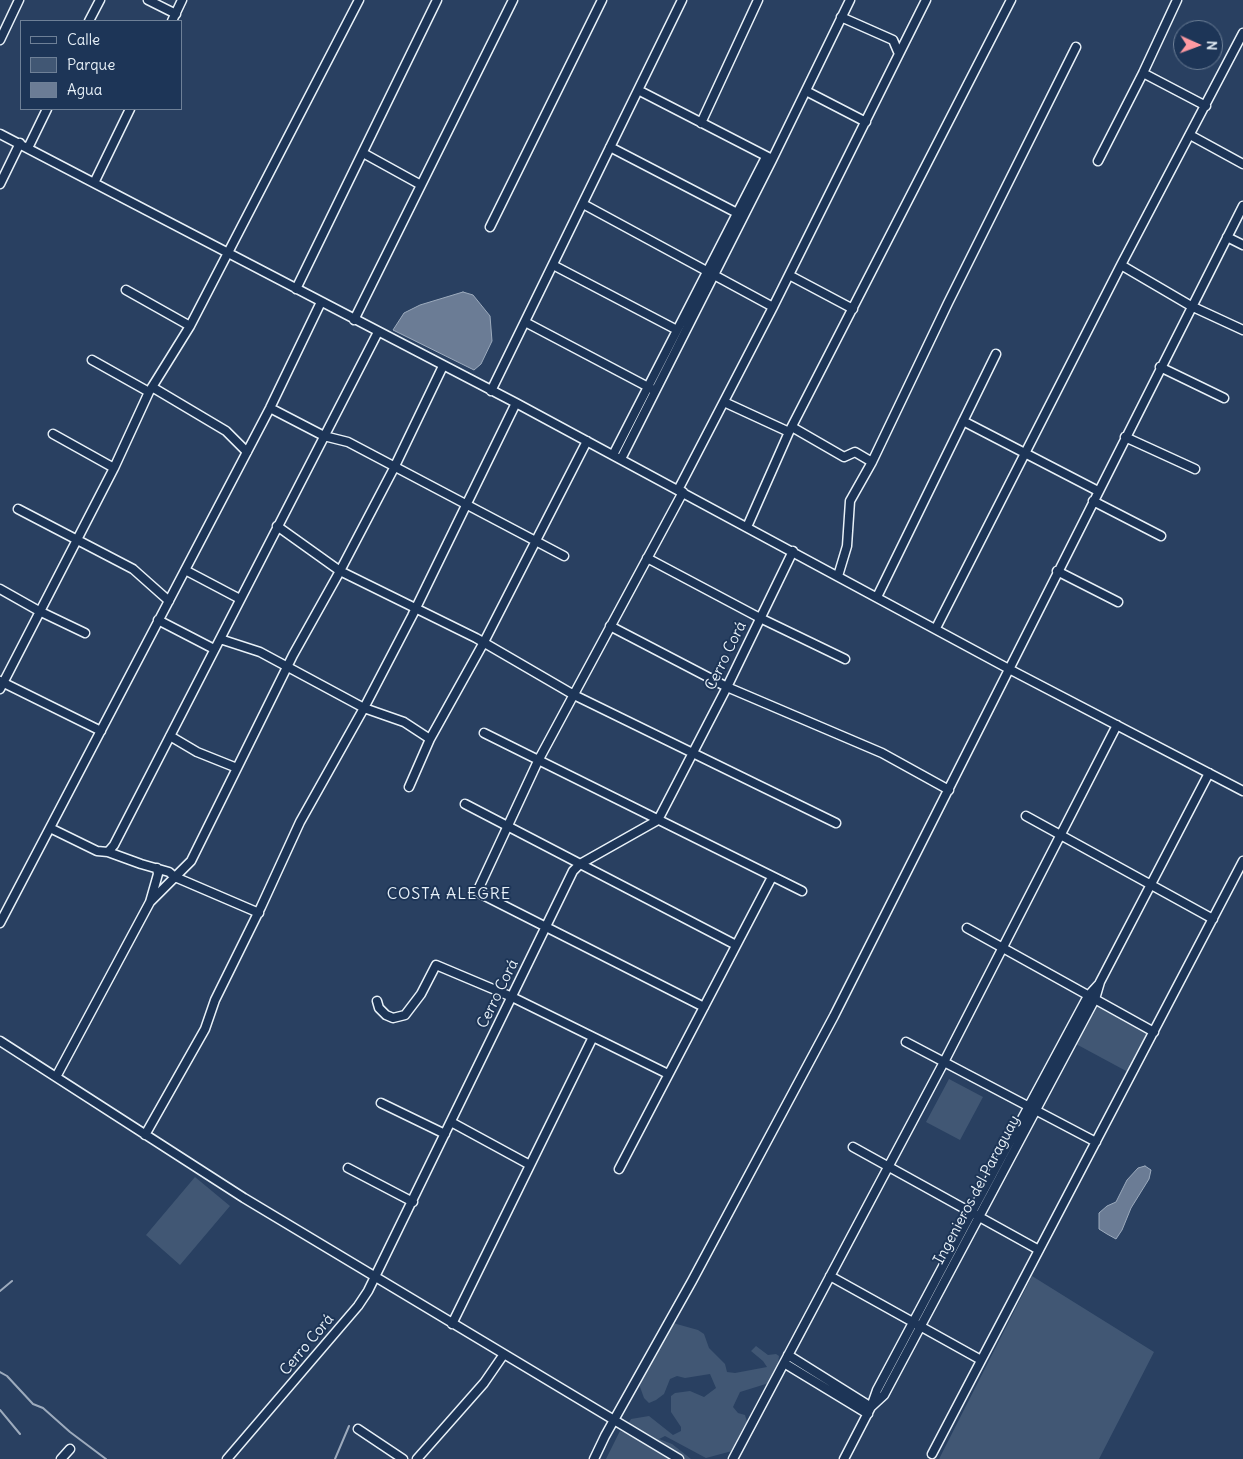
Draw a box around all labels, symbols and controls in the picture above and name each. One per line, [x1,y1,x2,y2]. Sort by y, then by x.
legend [20,20,182,110]
north arrow [1173,20,1223,70]
text: Calle [67,30,100,49]
text: N [1203,40,1221,51]
text: Parque [67,55,115,74]
text: Agua [67,80,102,99]
street label: Cerro Corá [702,619,750,693]
district label: COSTA ALEGRE [385,884,513,904]
street label: Cerro Corá [474,957,522,1031]
street label: Ingenieros del Paraguay [930,1112,1024,1268]
street label: Cerro Corá [276,1311,338,1379]

